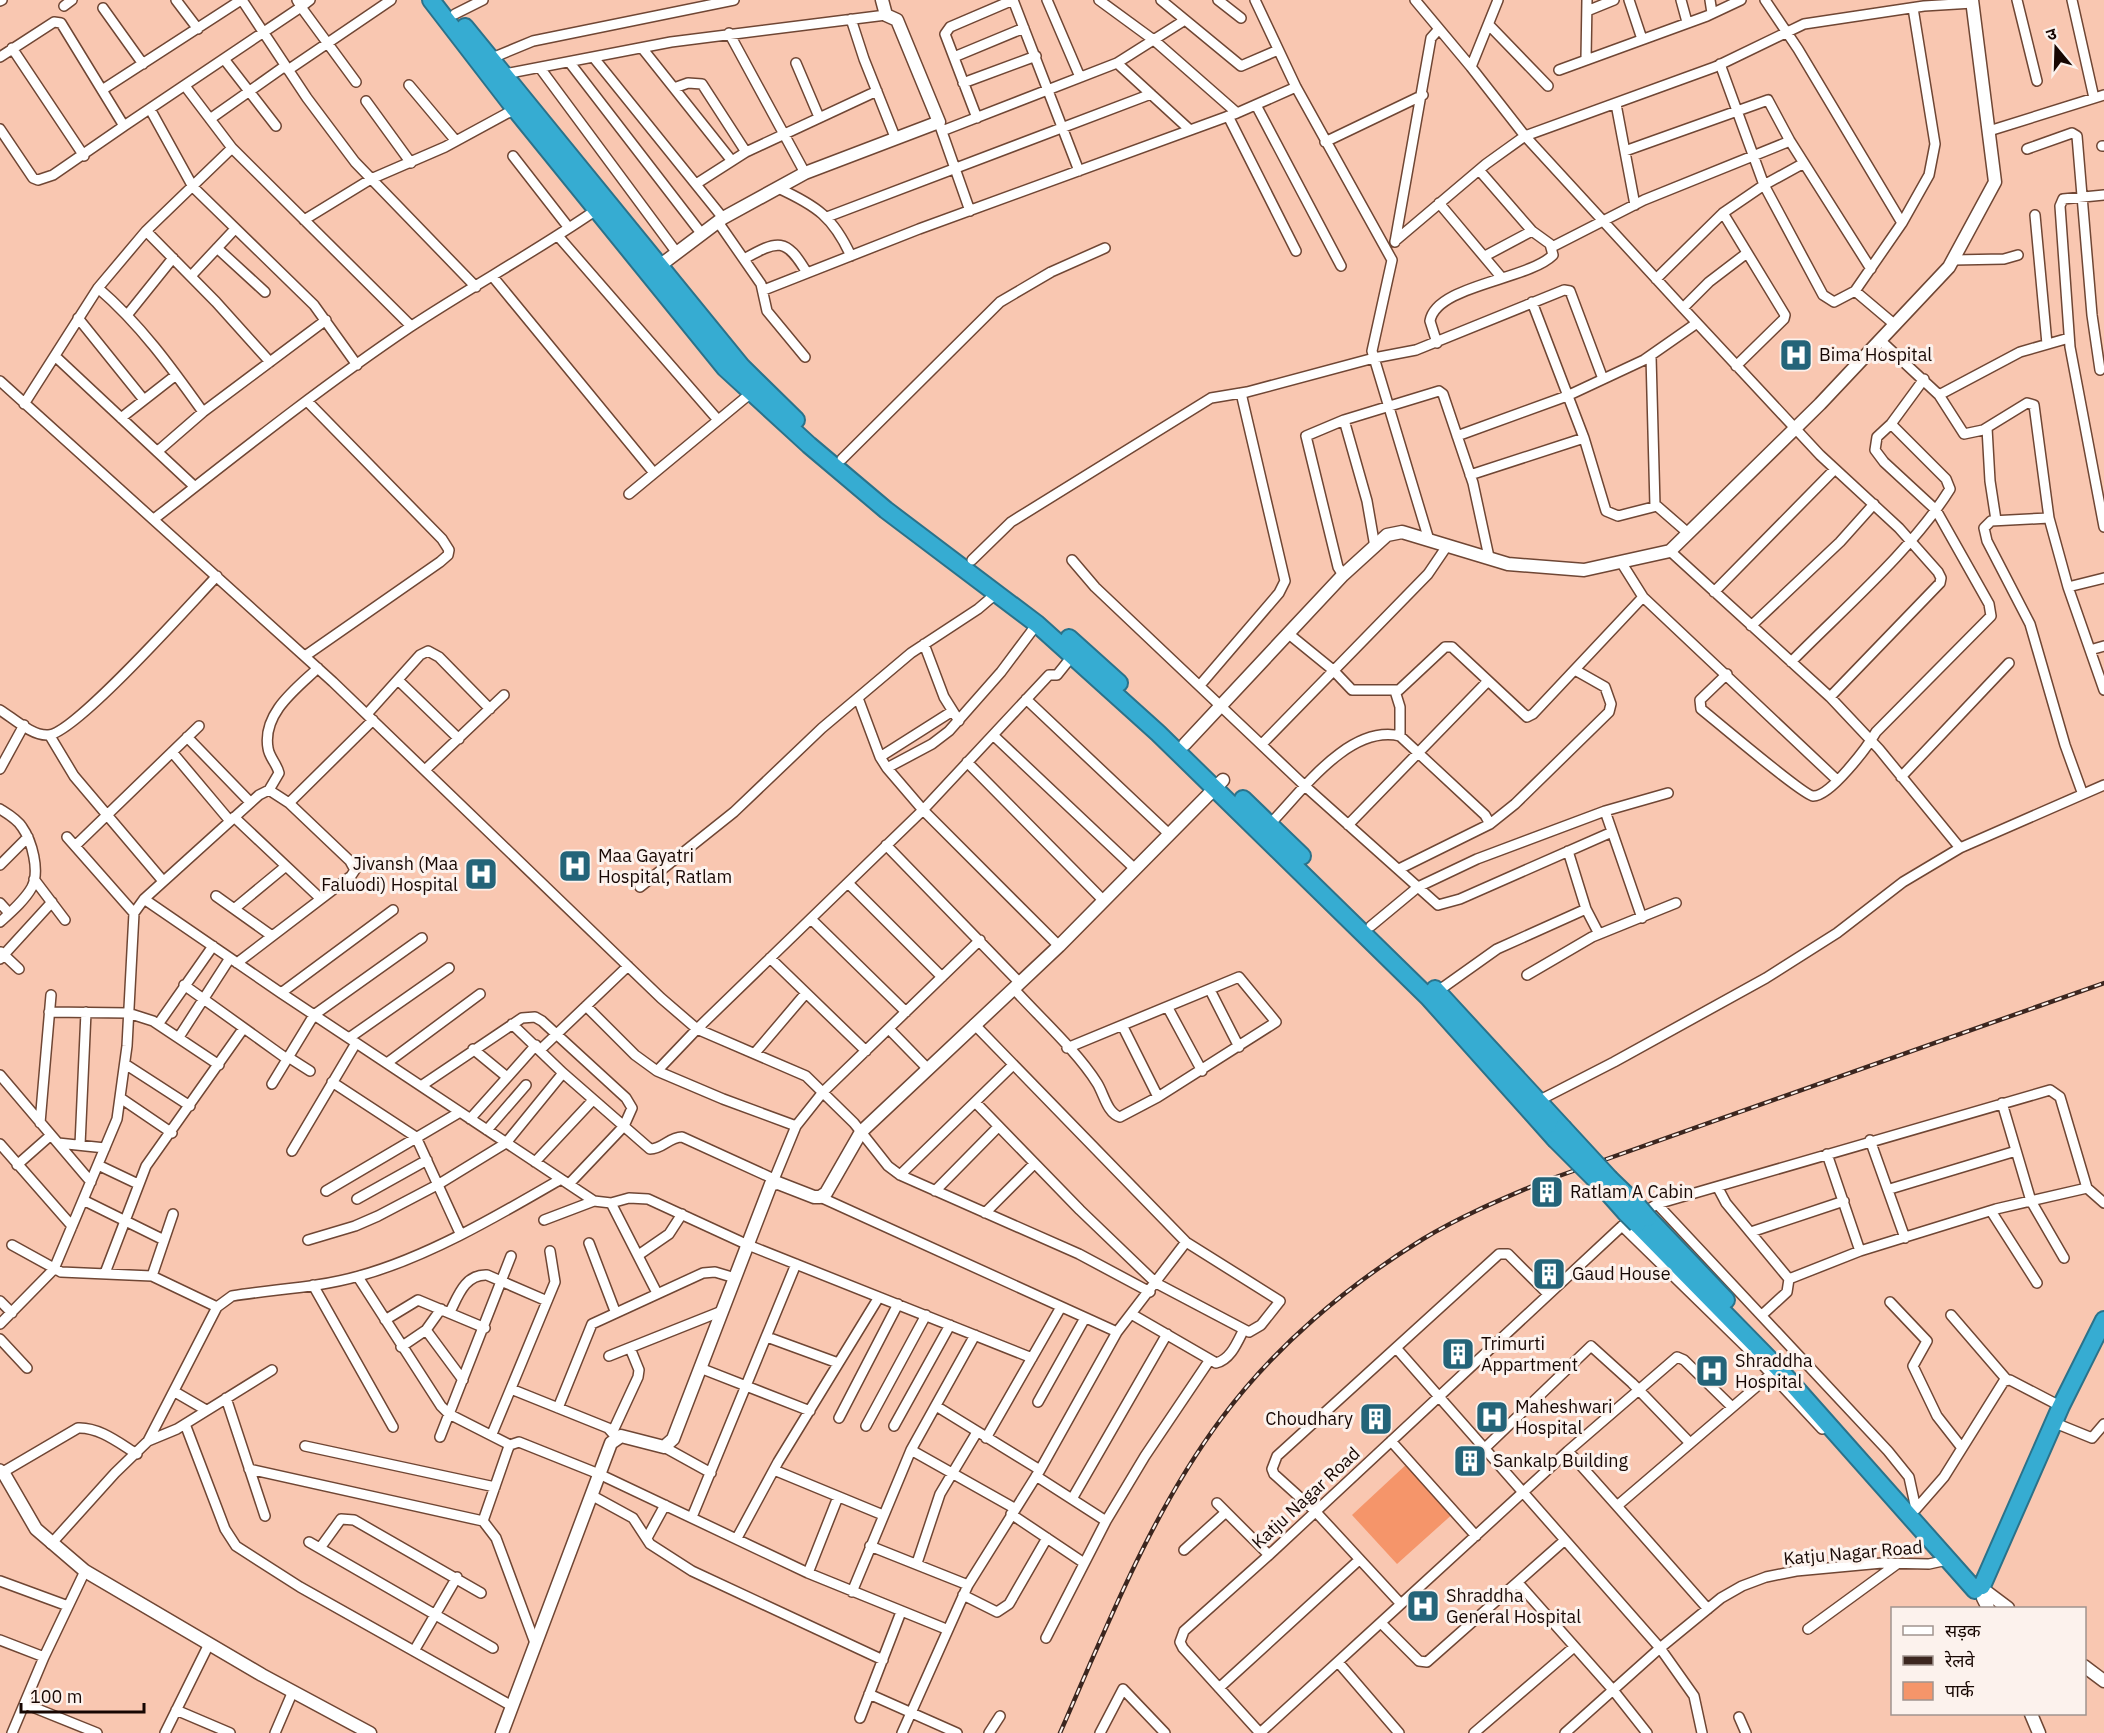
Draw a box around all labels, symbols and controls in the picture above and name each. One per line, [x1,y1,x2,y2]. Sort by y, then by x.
north arrow [2026,18,2086,78]
text: उ [2043,23,2059,45]
hospital icon: Bima Hospital [1778,337,1814,373]
place label: Bima Hospital [1819,343,1932,366]
place label: Maa Gayatri Hospital, Ratlam [598,844,732,888]
hospital icon: Maa Gayatri Hospital, Ratlam [557,848,593,884]
place label: Jivansh (Maa Faluodi) Hospital [321,852,458,896]
hospital icon: Jivansh (Maa Faluodi) Hospital [463,856,499,892]
building icon: Ratlam A Cabin [1529,1174,1565,1210]
place label: Ratlam A Cabin [1570,1180,1693,1203]
building icon: Gaud House [1531,1256,1567,1292]
place label: Gaud House [1572,1262,1671,1285]
place label: Trimurti Appartment [1481,1332,1578,1376]
building icon: Trimurti Appartment [1440,1336,1476,1372]
place label: Shraddha Hospital [1735,1349,1813,1393]
hospital icon: Shraddha Hospital [1694,1353,1730,1389]
place label: Maheshwari Hospital [1515,1395,1613,1439]
hospital icon: Maheshwari Hospital [1474,1399,1510,1435]
building icon: Choudhary [1358,1401,1394,1437]
place label: Choudhary [1265,1407,1353,1430]
street label: Katju Nagar Road [1247,1442,1365,1554]
building icon: Sankalp Building [1452,1443,1488,1479]
place label: Sankalp Building [1493,1449,1628,1472]
street label: Katju Nagar Road [1782,1535,1924,1570]
place label: Shraddha General Hospital [1446,1584,1581,1628]
hospital icon: Shraddha General Hospital [1405,1588,1441,1624]
legend [1891,1607,2086,1715]
text: सड़क [1945,1619,1982,1642]
text: रेलवे [1944,1649,1976,1672]
scale bar [21,1676,144,1714]
text: पार्क [1945,1679,1975,1702]
text: 100 m [30,1685,82,1708]

